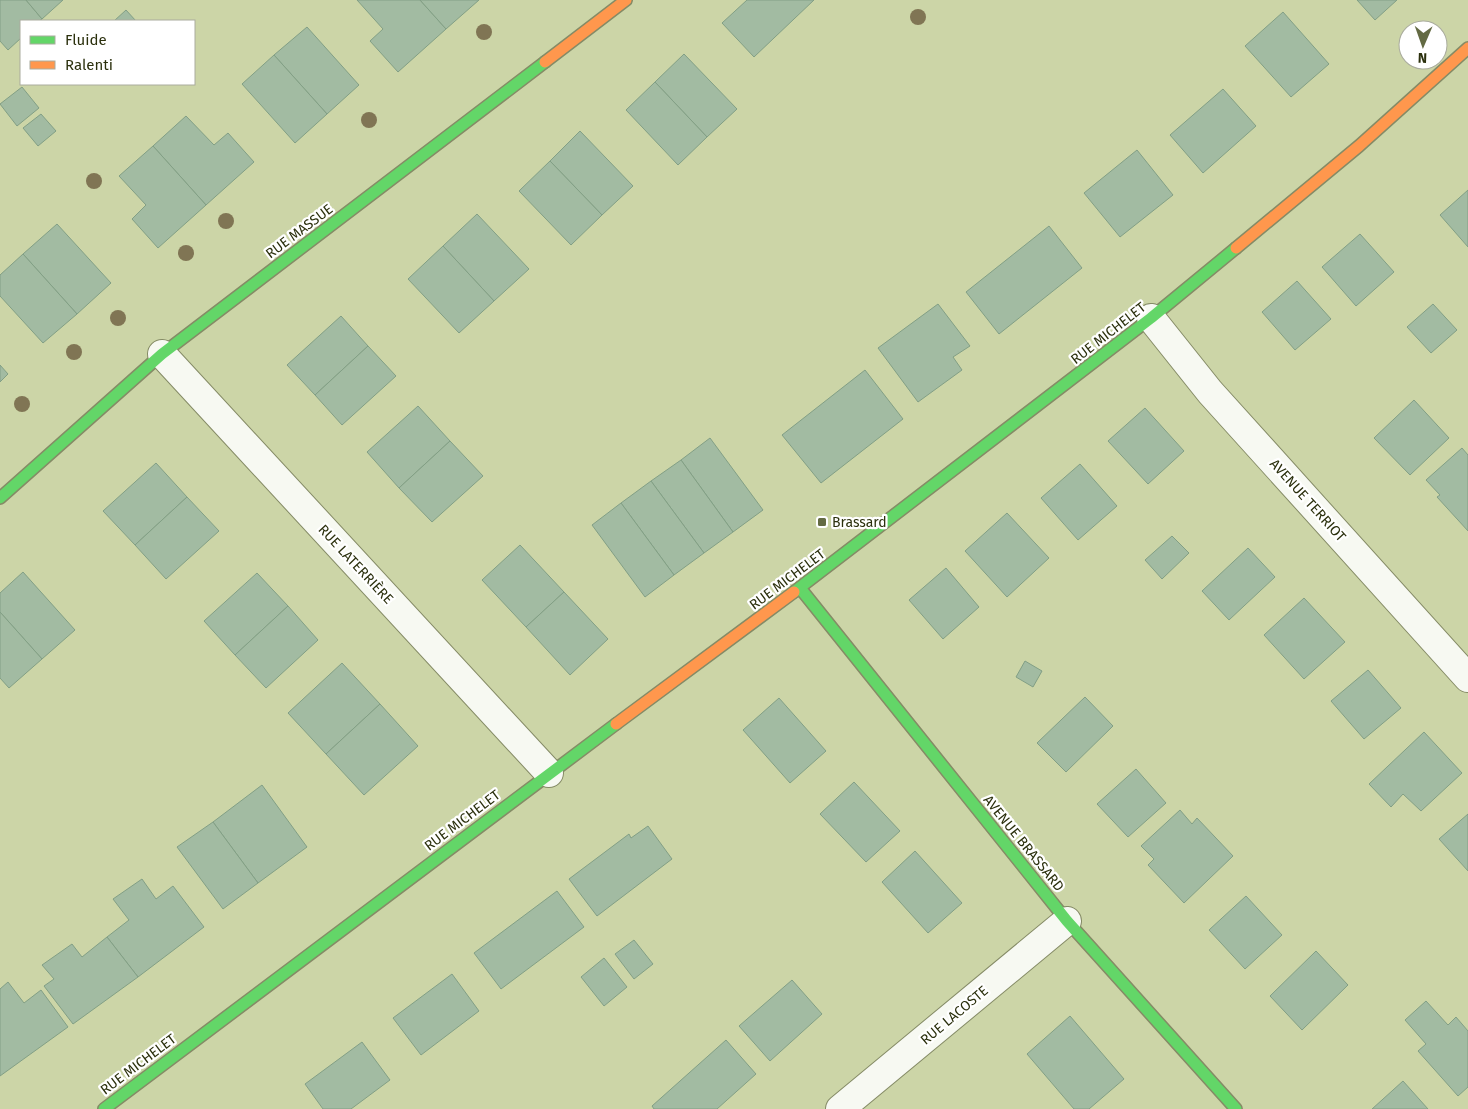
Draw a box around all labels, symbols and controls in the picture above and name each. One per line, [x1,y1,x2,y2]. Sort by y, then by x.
legend [20,20,195,85]
north arrow [1398,20,1448,70]
text: Fluide [65,31,107,49]
text: N [1418,49,1428,66]
text: Ralenti [65,56,113,74]
street label: RUE MASSUE [262,201,336,262]
street label: RUE MICHELET [1067,298,1150,368]
street label: AVENUE TERRIOT [1266,455,1350,546]
place label: Brassard [832,514,887,531]
marker: Brassard [816,516,828,528]
street label: RUE LATERRIÈRE [315,520,397,608]
street label: RUE MICHELET [746,545,829,613]
street label: RUE MICHELET [421,786,504,854]
street label: AVENUE BRASSARD [980,792,1068,895]
street label: RUE LACOSTE [917,982,992,1049]
street label: RUE MICHELET [97,1030,180,1098]

